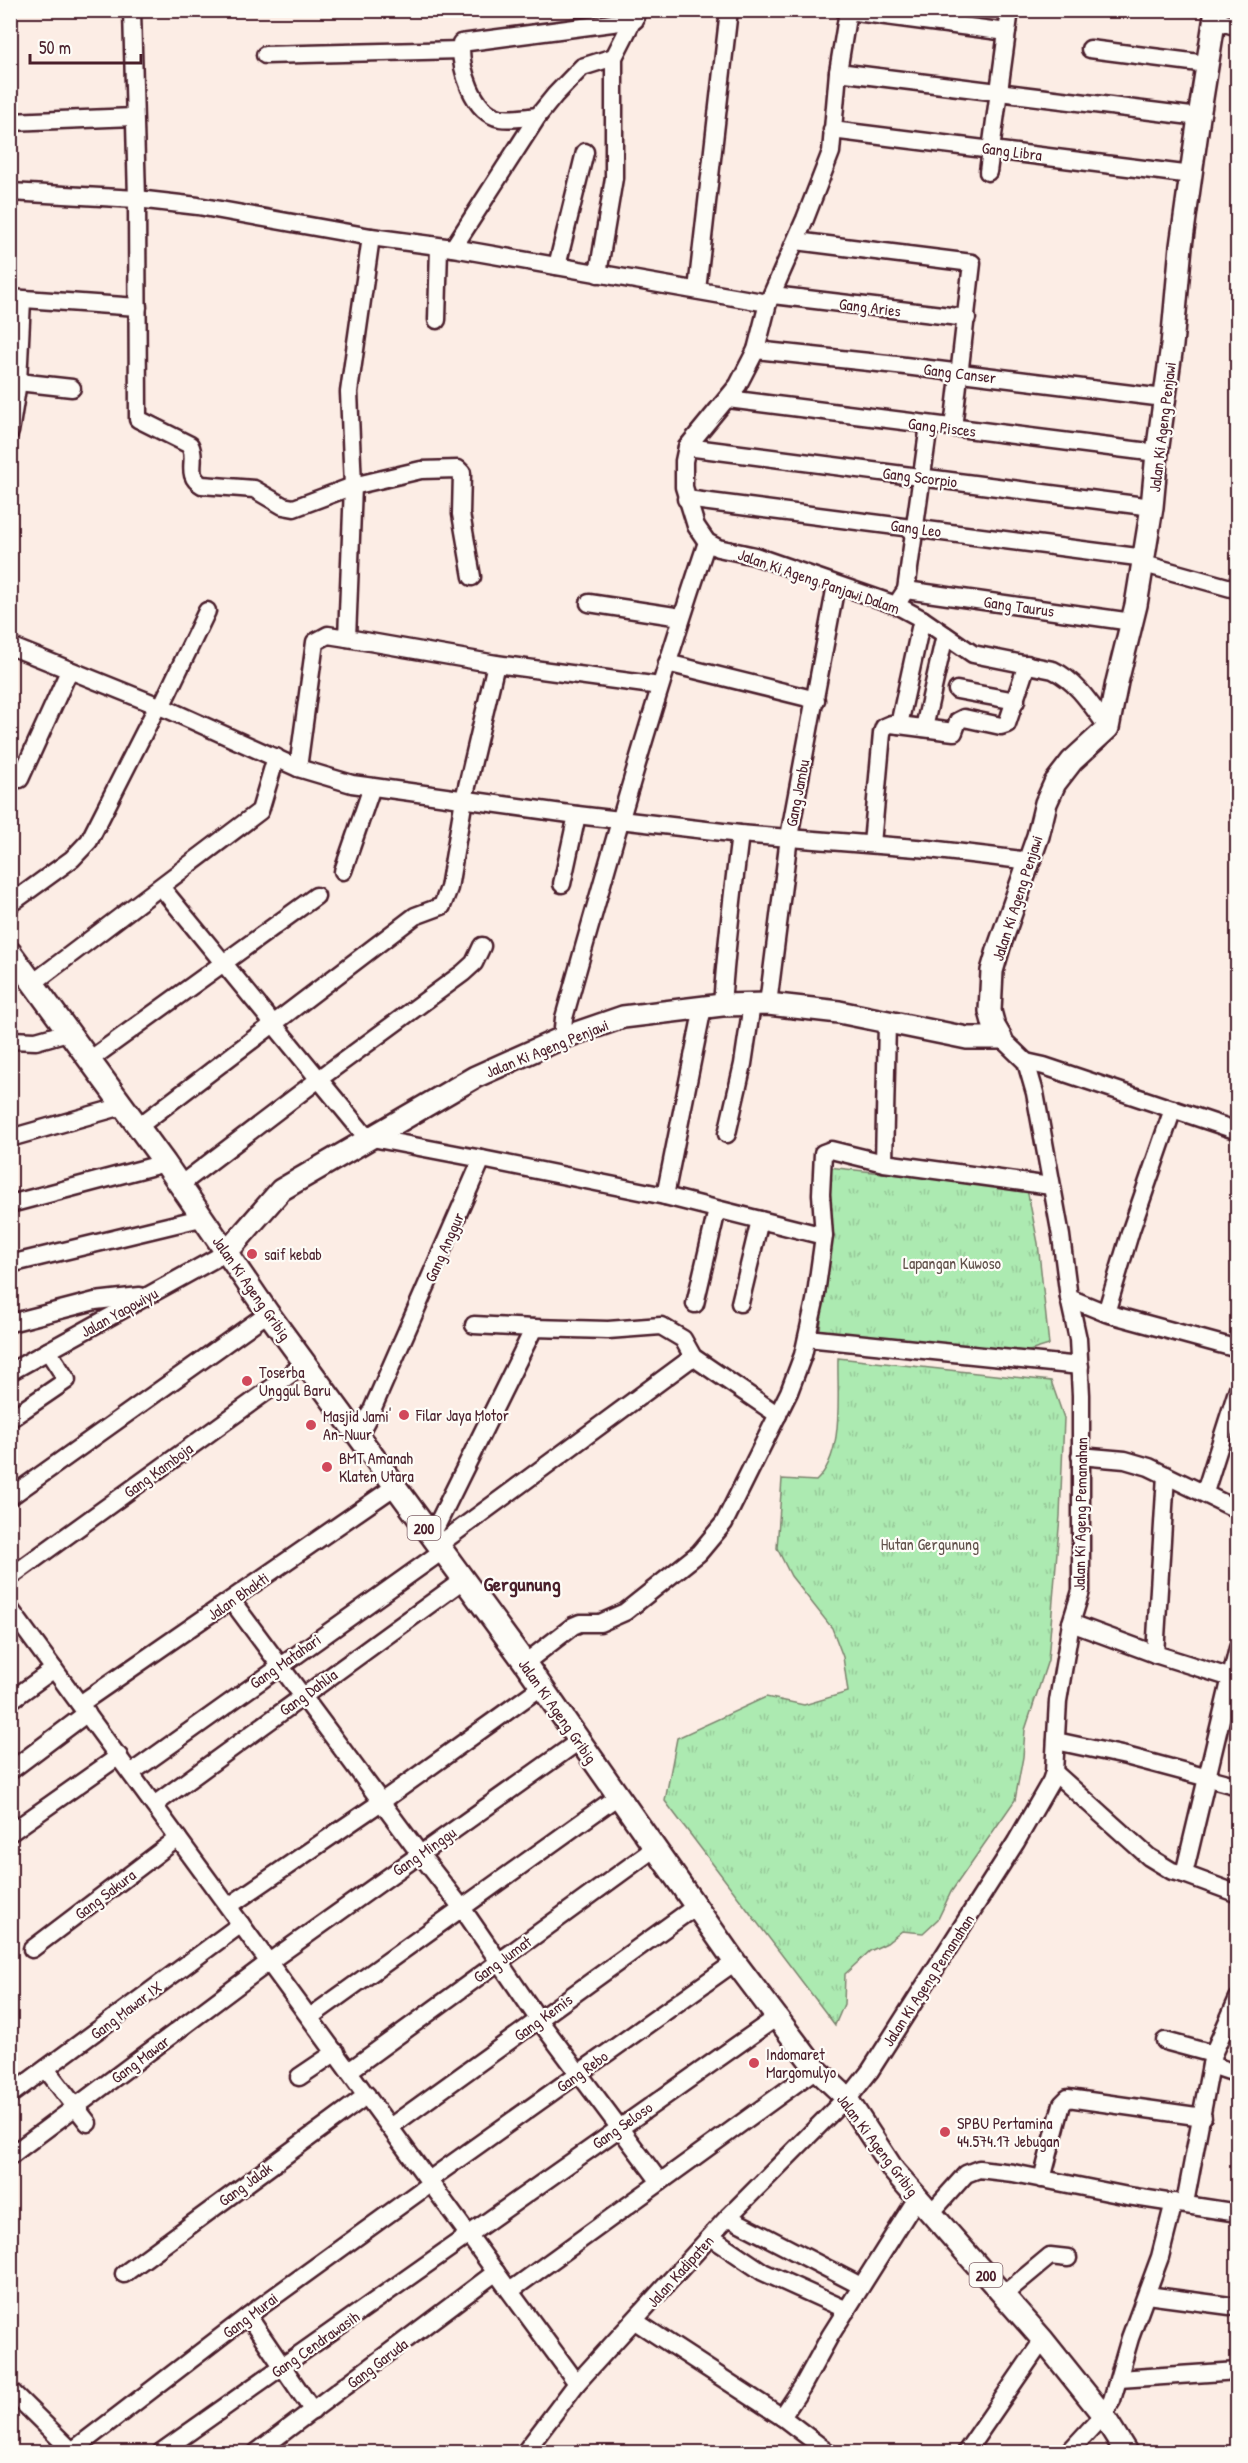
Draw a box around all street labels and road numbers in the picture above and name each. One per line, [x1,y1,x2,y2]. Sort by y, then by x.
street label: Gang Libra [981,136,1043,166]
street label: Gang Aries [838,292,902,322]
street label: Gang Canser [922,358,998,388]
street label: Jalan Ki Ageng Penjawi [1143,361,1181,493]
street label: Gang Pisces [907,412,977,442]
street label: Gang Scorpio [881,462,959,493]
street label: Gang Leo [889,514,943,542]
street label: Jalan Ki Ageng Panjawi Dalam [735,543,903,619]
street label: Gang Taurus [982,590,1056,622]
street label: Gang Jambu [780,757,814,829]
street label: Jalan Ki Ageng Penjawi [986,832,1048,964]
street label: Jalan Ki Ageng Penjawi [482,1013,612,1083]
street label: Gang Anggur [419,1209,469,1285]
street label: Jalan Ki Ageng Gribig [208,1231,296,1345]
street label: Jalan Yaqowiyu [76,1281,162,1342]
street label: Gang Kamboja [119,1437,197,1503]
street label: Jalan Ki Ageng Pemanahan [1068,1437,1092,1591]
road number: 200 [408,1516,440,1540]
street label: Jalan Bhakti [203,1567,273,1625]
street label: Gang Matahari [245,1628,325,1694]
street label: Jalan Ki Ageng Gribig [514,1654,602,1768]
street label: Gang Dahlia [275,1663,341,1721]
street label: Gang Minggu [388,1821,461,1881]
street label: Gang Sakura [70,1864,140,1924]
street label: Jalan Ki Ageng Pemanahan [877,1910,979,2050]
street label: Gang Jumat [468,1930,536,1988]
street label: Gang Mawar IX [86,1976,167,2044]
street label: Gang Kemis [509,1988,577,2046]
street label: Gang Mawar [106,2030,174,2088]
street label: Gang Rebo [552,2045,613,2097]
street label: Jalan Ki Ageng Gribig [832,2089,924,2201]
street label: Gang Seloso [587,2096,657,2154]
street label: Gang Jalak [214,2157,277,2211]
street label: Jalan Kadipaten [642,2230,718,2312]
road number: 200 [970,2263,1002,2287]
street label: Gang Murai [218,2287,282,2343]
street label: Gang Cendrawasih [266,2305,364,2383]
street label: Gang Garuda [342,2333,412,2393]

